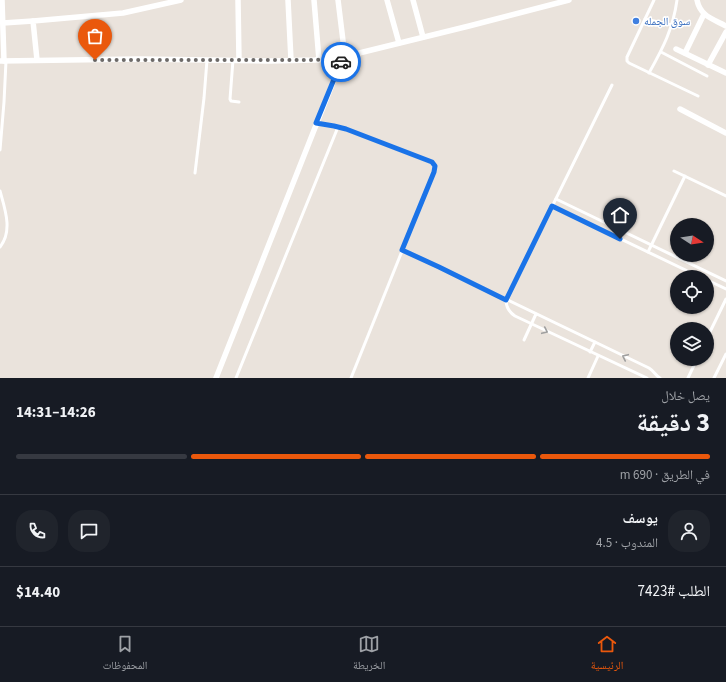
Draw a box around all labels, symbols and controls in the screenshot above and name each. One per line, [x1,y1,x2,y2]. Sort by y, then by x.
place label: سوق الجمله [644,14,690,29]
marker: سوق الجمله [631,16,641,26]
pin [78,19,112,60]
icon: bag [84,25,106,47]
courier [321,42,361,82]
icon: car [330,51,352,73]
pin [603,198,637,239]
icon: home [609,204,631,226]
north arrow [670,218,714,262]
map controls [670,218,714,366]
button: locate [670,270,714,314]
button: layers [670,322,714,366]
one-way arrow [541,326,548,334]
one-way arrow [622,354,630,362]
text: يصل خلال [661,387,710,405]
text: 14:26–14:31 [16,402,96,423]
text: 3 دقيقة [636,404,710,441]
text: في الطريق · 690 m [620,466,710,484]
text: يوسف [623,508,658,529]
button: phone [16,510,58,552]
button: chat [68,510,110,552]
button: person [668,510,710,552]
text: المندوب · 4.5 [596,534,658,552]
text: الطلب #7423 [638,581,710,602]
text: $14.40 [16,582,60,603]
tab: المحفوظات [103,633,147,676]
tab: الخريطة [353,633,385,676]
tab: الرئيسية [591,633,623,676]

